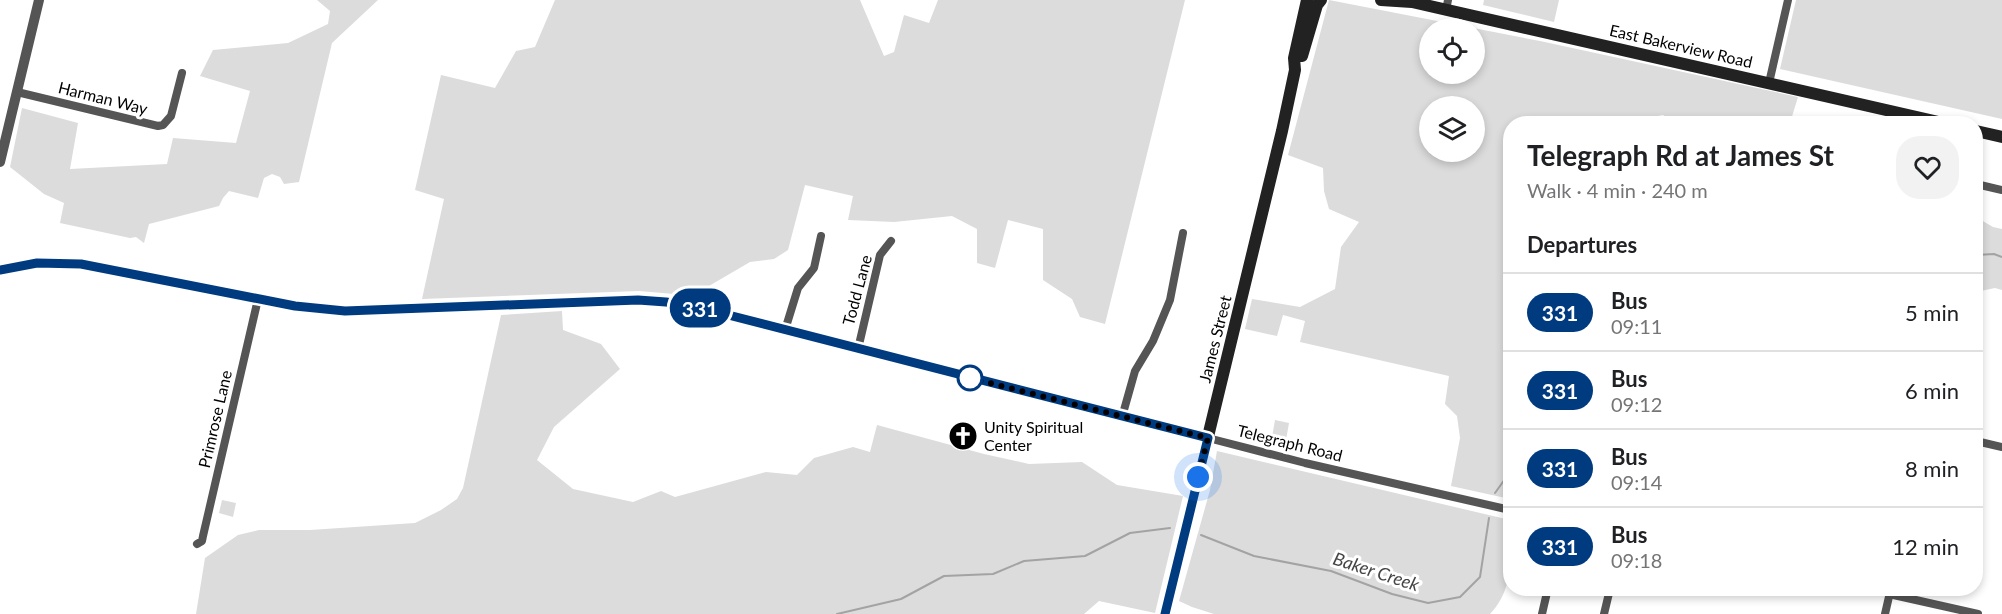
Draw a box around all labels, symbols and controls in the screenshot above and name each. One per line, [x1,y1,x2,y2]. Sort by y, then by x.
map controls [1419,18,1485,162]
button: locate [1419,18,1485,84]
street label: East Bakerview Road [1608,20,1755,71]
street label: Harman Way [57,77,150,118]
button: layers [1419,96,1485,162]
button: heart [1896,136,1959,199]
text: Telegraph Rd at James St [1527,138,1834,172]
text: Walk · 4 min · 240 m [1527,178,1708,202]
text: Departures [1527,231,1637,258]
street label: Todd Lane [838,253,875,327]
text: Bus [1611,287,1647,314]
line badge: 331 [666,288,734,328]
street label: James Street [1195,293,1235,384]
text: 331 [682,296,718,321]
text: 5 min [1905,299,1959,326]
text: 331 [1542,300,1578,325]
text: 09:11 [1611,314,1662,338]
unlabelled marker [957,365,983,391]
text: Bus [1611,365,1647,392]
street label: Primrose Lane [194,368,235,470]
text: 6 min [1905,377,1959,404]
text: 331 [1542,378,1578,403]
text: 09:12 [1611,392,1662,416]
place label: Unity Spiritual Center [984,417,1083,454]
church icon: Unity Spiritual Center [947,420,979,452]
street label: Telegraph Road [1236,420,1345,465]
text: Bus [1611,443,1647,470]
text: 8 min [1905,455,1959,482]
text: 331 [1542,456,1578,481]
your location [1183,462,1213,492]
text: 09:14 [1611,470,1662,494]
text: Bus [1611,521,1647,548]
text: 12 min [1892,533,1959,560]
text: 331 [1542,534,1578,559]
water label: Baker Creek [1330,547,1423,595]
text: 09:18 [1611,548,1662,572]

